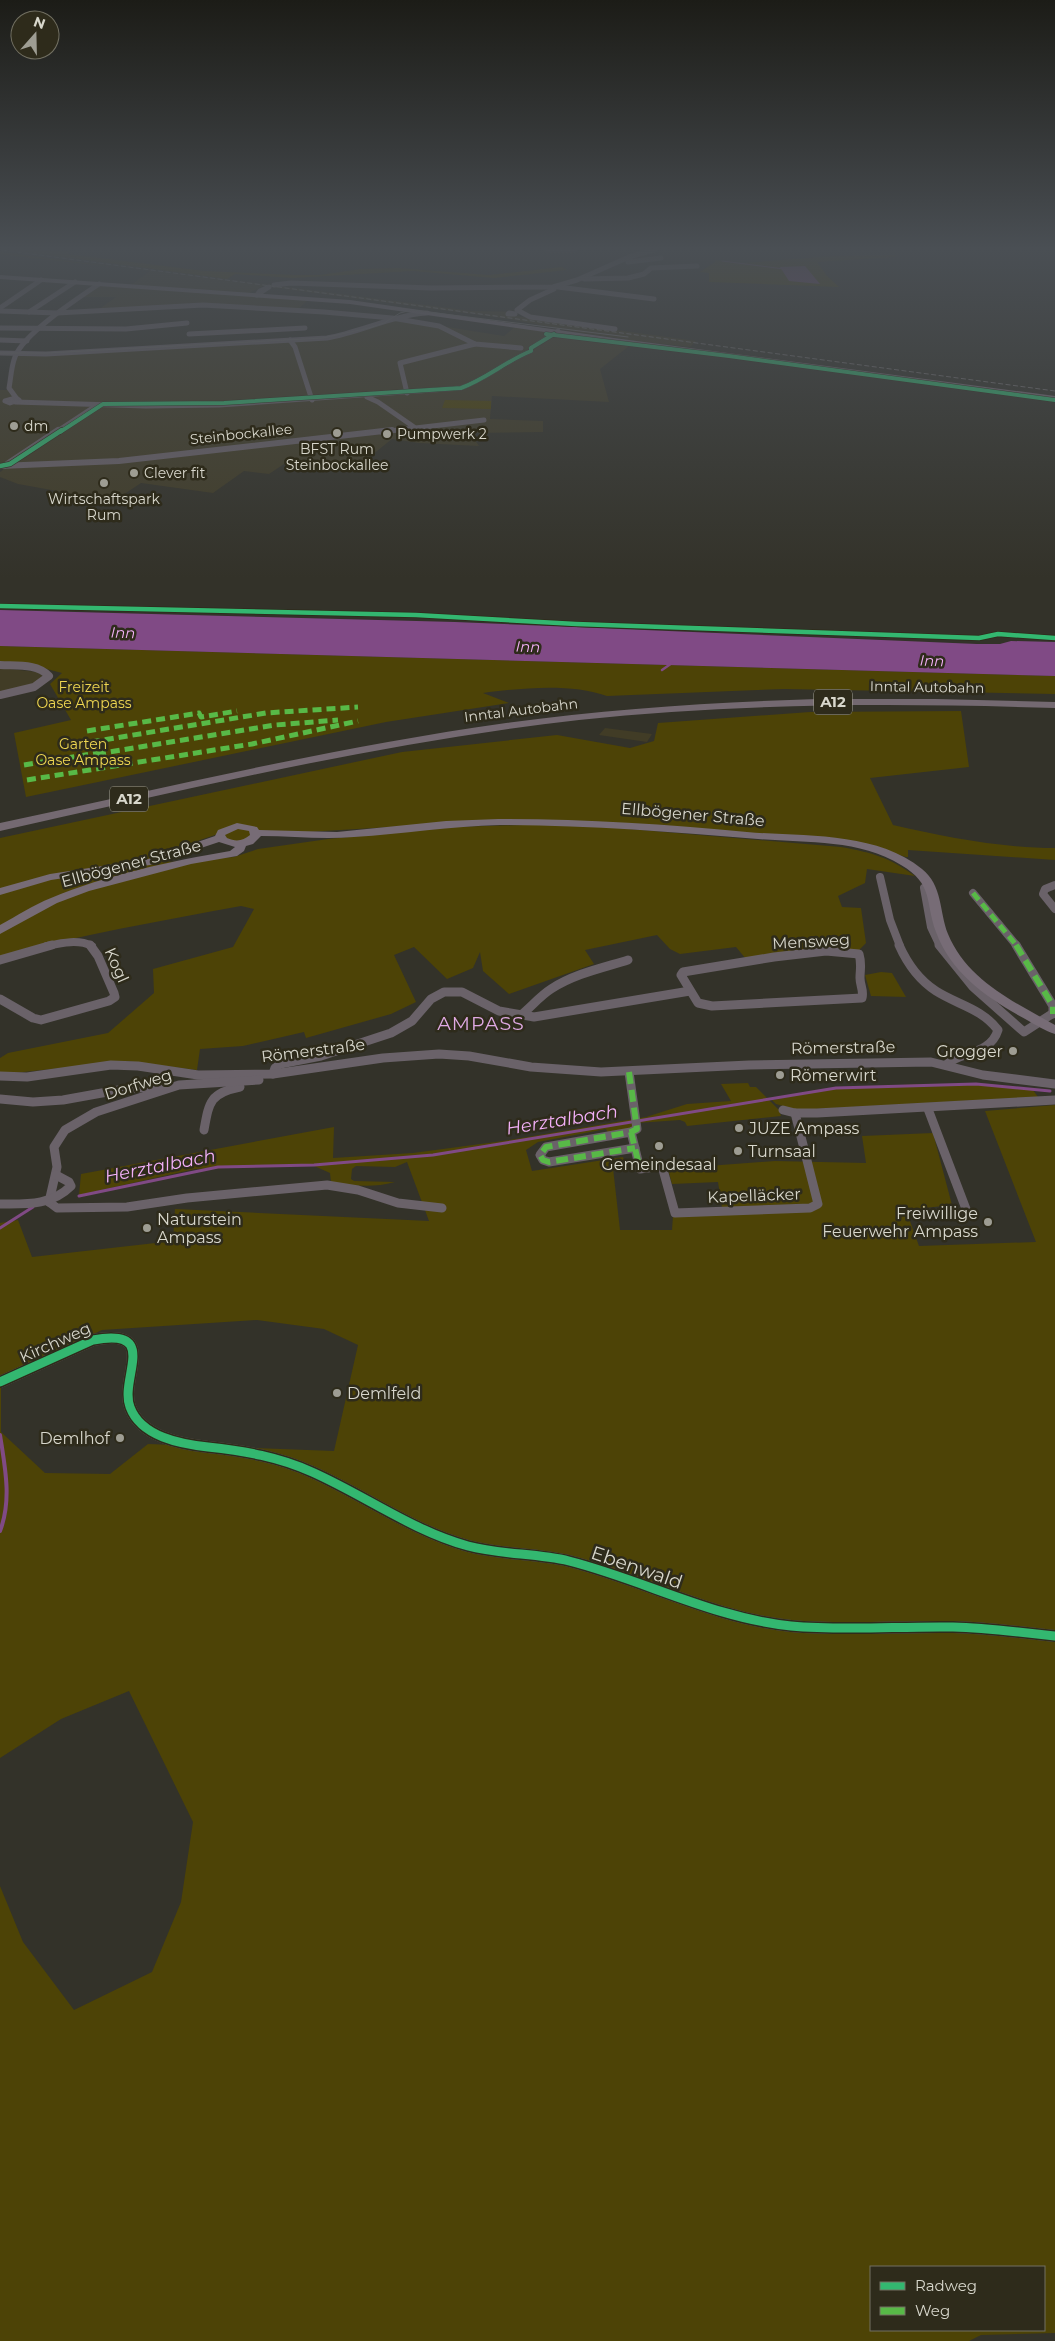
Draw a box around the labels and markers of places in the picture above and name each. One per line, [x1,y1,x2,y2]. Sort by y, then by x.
place label: dm [24,417,48,435]
marker: dm [8,420,20,432]
place label: Pumpwerk 2 [397,425,487,443]
marker: BFST Rum Steinbockallee [331,427,343,439]
marker: Pumpwerk 2 [381,428,393,440]
place label: BFST Rum Steinbockallee [286,440,388,474]
place label: Clever fit [144,464,206,482]
marker: Clever fit [128,467,140,479]
marker: Wirtschaftspark Rum [98,477,110,489]
place label: Wirtschaftspark Rum [48,490,160,524]
place label: Grogger [936,1042,1003,1061]
marker: Grogger [1007,1045,1019,1057]
place label: Römerwirt [790,1066,877,1085]
marker: Römerwirt [774,1069,786,1081]
place label: JUZE Ampass [748,1119,859,1138]
marker: JUZE Ampass [733,1122,745,1134]
marker: Gemeindesaal [653,1140,665,1152]
place label: Turnsaal [748,1142,816,1161]
marker: Turnsaal [732,1145,744,1157]
place label: Gemeindesaal [601,1155,717,1174]
place label: Freiwillige Feuerwehr Ampass [822,1204,978,1241]
place label: Naturstein Ampass [157,1210,242,1247]
marker: Freiwillige Feuerwehr Ampass [982,1216,994,1228]
marker: Naturstein Ampass [141,1222,153,1234]
place label: Demlfeld [347,1384,421,1403]
marker: Demlfeld [331,1387,343,1399]
place label: Demlhof [40,1429,111,1448]
marker: Demlhof [114,1432,126,1444]

